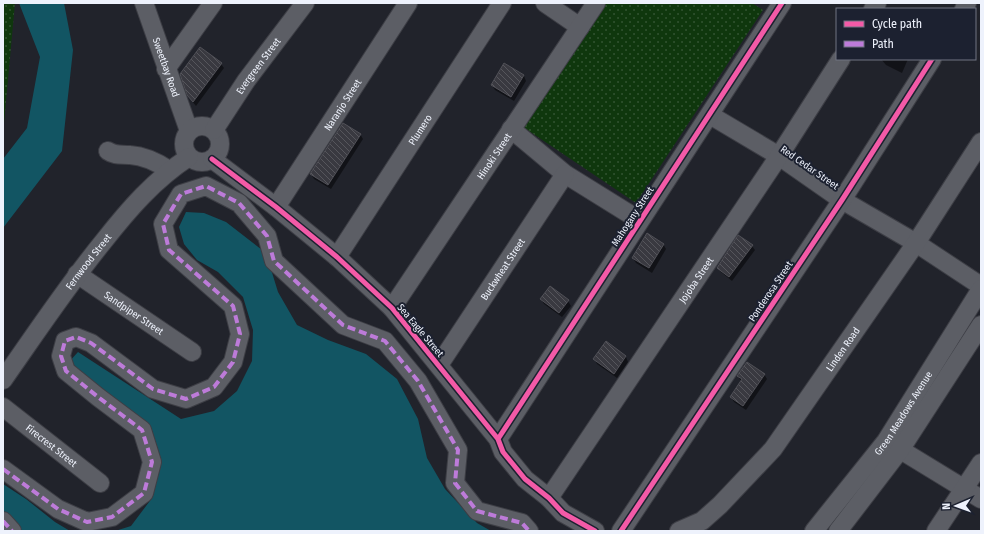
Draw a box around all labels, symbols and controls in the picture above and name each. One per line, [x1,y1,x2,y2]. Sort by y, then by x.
legend [836,8,976,60]
text: Cycle path [872,17,922,31]
street label: Evergreen Street [234,35,284,97]
street label: Sweetbay Road [150,36,182,99]
text: Path [872,37,894,51]
street label: Naranjo Street [322,76,365,133]
street label: Plumero [406,112,435,148]
street label: Hinoki Street [475,130,515,182]
street label: Red Cedar Street [778,143,842,193]
street label: Mahogany Street [609,184,657,249]
street label: Fernwood Street [64,231,115,292]
street label: Buckwheat Street [478,236,528,303]
street label: Jojoba Street [677,254,717,306]
street label: Ponderosa Street [746,258,796,324]
street label: Sandpiper Street [102,289,166,338]
street label: Sea Eagle Street [395,302,446,360]
street label: Linden Road [824,325,863,374]
street label: Green Meadows Avenue [872,369,935,458]
street label: Firecrest Street [23,422,80,470]
north arrow [936,486,976,526]
text: N [940,503,953,510]

